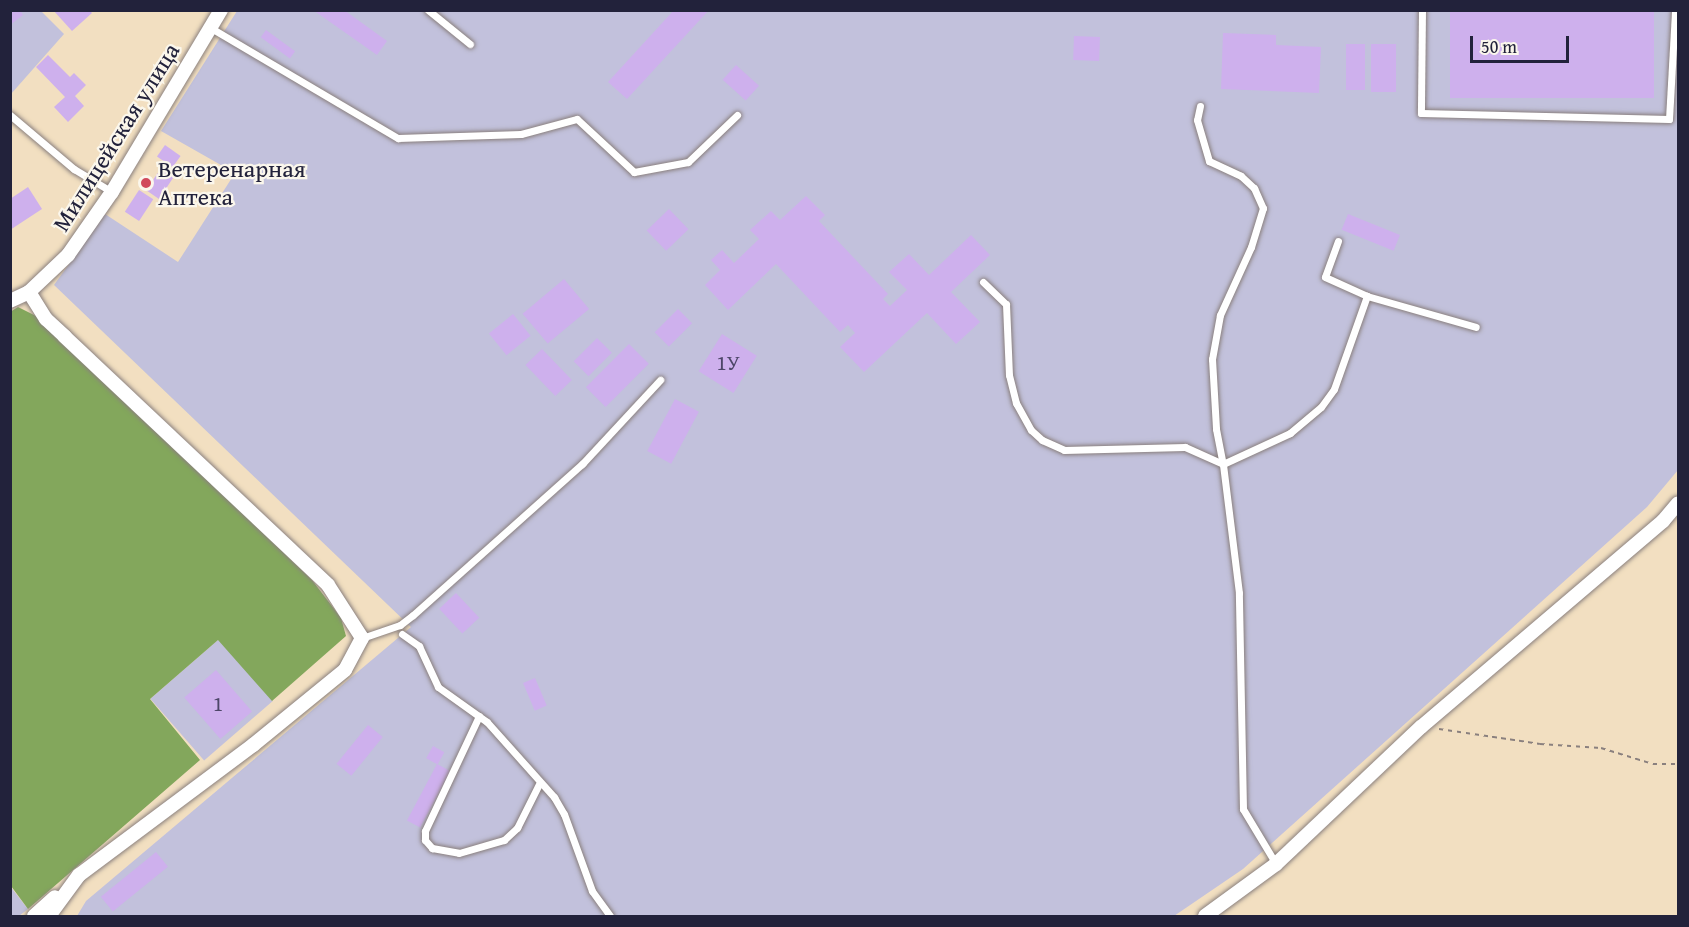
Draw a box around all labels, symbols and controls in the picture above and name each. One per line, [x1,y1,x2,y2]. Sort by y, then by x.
scale bar [1473,24,1572,62]
text: 50 m [1481,33,1517,60]
street label: Милицейская улица [46,38,186,236]
place label: Ветеренарная Аптека [158,155,306,211]
marker: Ветеренарная Аптека [139,176,153,190]
house number: 1У [717,350,739,376]
house number: 1 [213,691,223,717]

